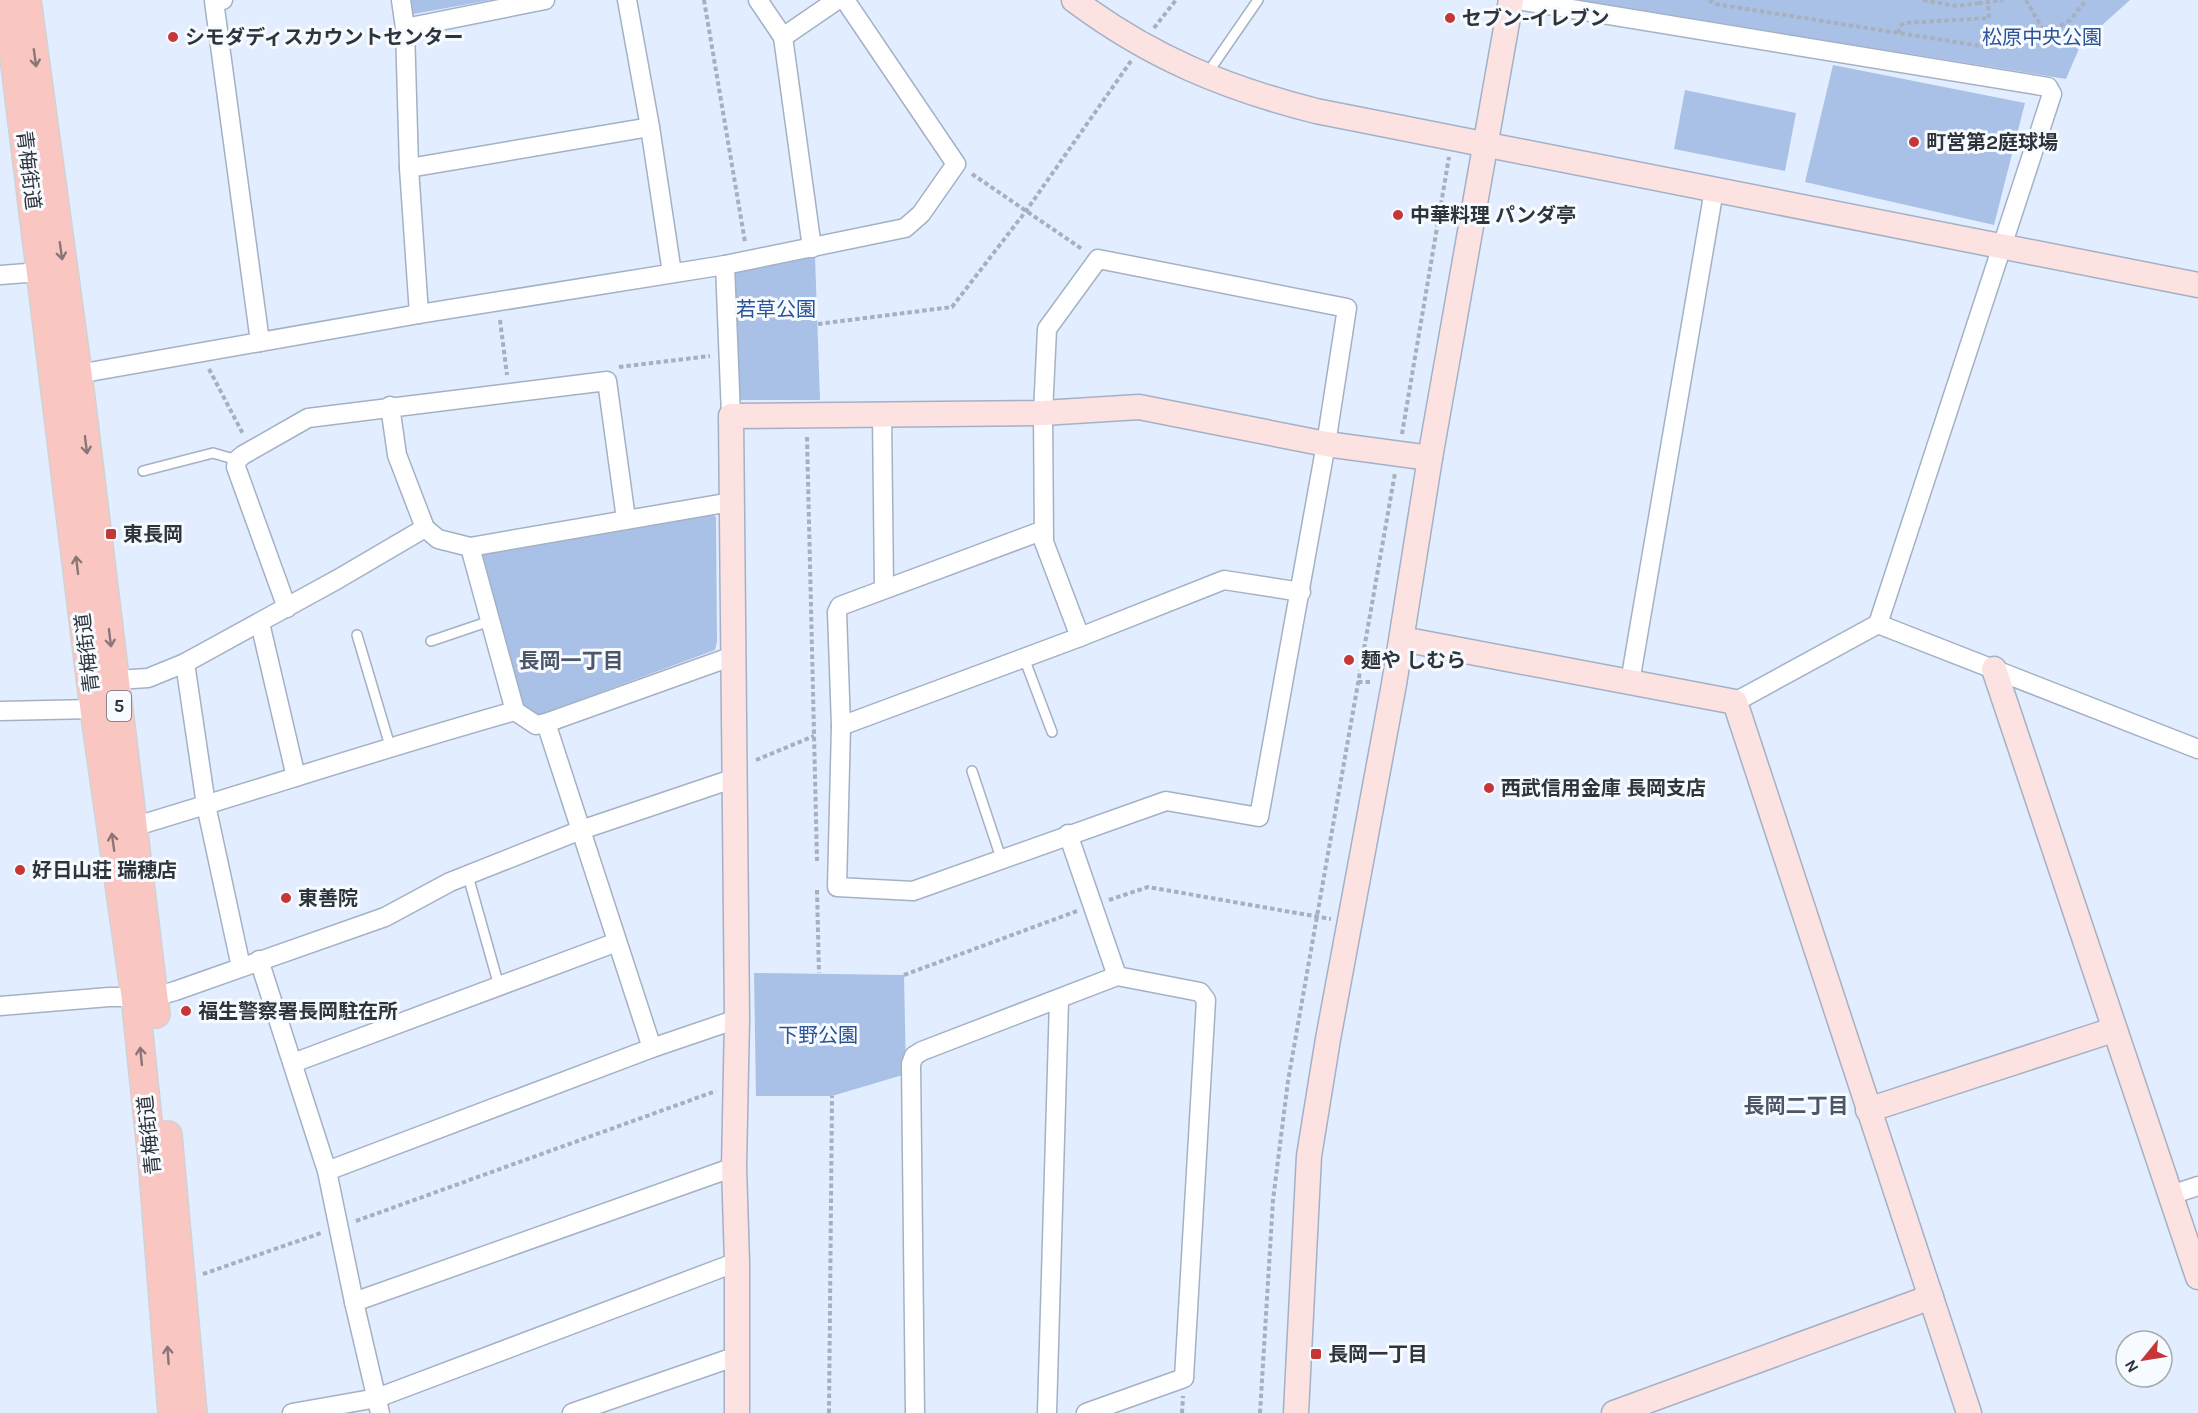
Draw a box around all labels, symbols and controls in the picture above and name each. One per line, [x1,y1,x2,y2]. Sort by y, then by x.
place label: セブン-イレブン [1462,7,1609,30]
marker: セブン-イレブン [1443,11,1457,25]
place label: シモダディスカウントセンター [185,26,464,49]
park label: 松原中央公園 [1982,26,2102,49]
marker: シモダディスカウントセンター [166,30,180,44]
one-way arrow [30,48,41,67]
street label: 青梅街道 [12,129,45,211]
place label: 町営第2庭球場 [1926,131,2058,154]
marker: 町営第2庭球場 [1907,135,1921,149]
place label: 中華料理 パンダ亭 [1410,204,1576,227]
marker: 中華料理 パンダ亭 [1391,208,1405,222]
one-way arrow [56,241,67,261]
park label: 若草公園 [736,298,816,321]
one-way arrow [81,434,92,454]
place label: 東長岡 [123,523,183,546]
marker: 東長岡 [104,527,118,541]
one-way arrow [71,556,82,576]
street label: 青梅街道 [71,612,104,694]
one-way arrow [105,628,116,648]
district label: 長岡一丁目 [519,649,624,673]
place label: 麺や しむら [1361,649,1466,672]
marker: 麺や しむら [1342,653,1356,667]
road number: 5 [107,691,131,721]
place label: 西武信用金庫 長岡支店 [1501,777,1706,800]
marker: 西武信用金庫 長岡支店 [1482,781,1496,795]
one-way arrow [108,832,119,852]
place label: 好日山荘 瑞穂店 [32,859,177,882]
marker: 好日山荘 瑞穂店 [13,863,27,877]
place label: 東善院 [298,887,358,910]
marker: 東善院 [279,891,293,905]
place label: 福生警察署長岡駐在所 [198,1000,398,1023]
marker: 福生警察署長岡駐在所 [179,1004,193,1018]
park label: 下野公園 [778,1024,858,1047]
one-way arrow [135,1046,146,1066]
street label: 青梅街道 [134,1094,165,1176]
district label: 長岡二丁目 [1744,1094,1849,1118]
north arrow [2114,1329,2174,1389]
place label: 長岡一丁目 [1328,1343,1428,1366]
one-way arrow [163,1345,174,1365]
marker: 長岡一丁目 [1309,1347,1323,1361]
text: N [2120,1357,2143,1376]

